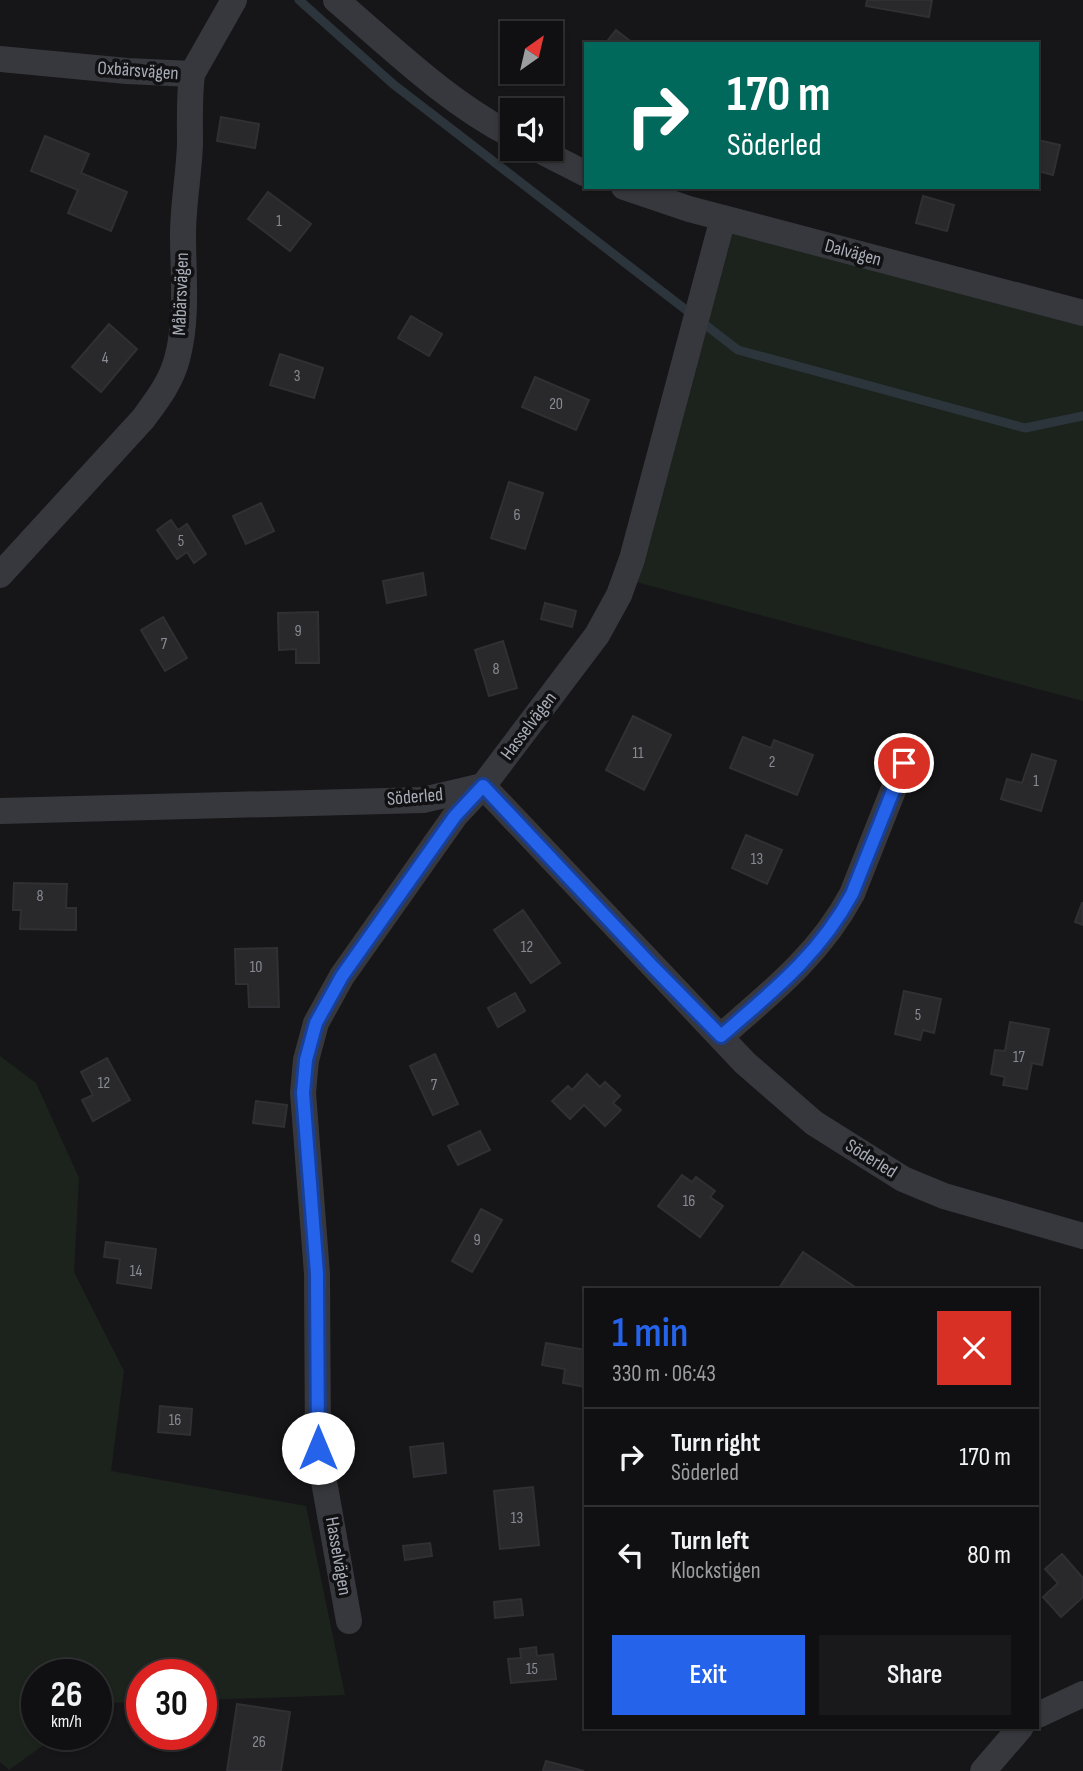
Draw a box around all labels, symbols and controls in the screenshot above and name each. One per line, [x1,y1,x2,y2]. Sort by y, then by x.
north arrow [500,21,564,84]
map controls [500,21,563,161]
street label: Oxbärsvägen [97,57,179,85]
text: 170 m [727,66,831,125]
icon: right [612,70,703,161]
button: sound [500,98,563,161]
text: Söderled [727,126,822,165]
house number: 1 [276,212,282,231]
street label: Dalvägen [822,234,884,272]
street label: Måbärsvägen [168,252,194,336]
house number: 4 [102,349,109,368]
house number: 3 [294,367,300,386]
house number: 20 [549,395,563,414]
house number: 6 [513,506,521,525]
house number: 5 [178,532,184,551]
house number: 9 [294,622,302,641]
house number: 7 [161,635,168,654]
house number: 8 [492,660,500,679]
street label: Hasselvägen [496,687,562,765]
pin [874,733,934,793]
house number: 11 [632,744,644,763]
icon: arrive [885,744,923,782]
house number: 2 [769,753,775,772]
house number: 1 [1033,772,1039,791]
street label: Söderled [386,783,444,811]
house number: 13 [751,850,763,869]
house number: 8 [36,887,44,906]
house number: 12 [521,938,533,957]
house number: 10 [250,958,262,977]
house number: 5 [915,1006,921,1025]
house number: 17 [1013,1048,1026,1067]
house number: 12 [98,1074,110,1093]
house number: 7 [431,1076,438,1095]
street label: Söderled [841,1134,901,1184]
house number: 16 [683,1192,695,1211]
house number: 9 [473,1231,481,1250]
house number: 14 [130,1262,142,1281]
text: 1 min [612,1308,688,1359]
button: close [937,1311,1011,1385]
text: 330 m · 06:43 [612,1360,716,1388]
house number: 16 [169,1411,181,1430]
position arrow [281,1411,355,1485]
text: Turn right [671,1428,760,1459]
icon: right [612,1438,650,1476]
text: 170 m [959,1442,1011,1473]
text: Söderled [671,1459,739,1487]
house number: 13 [511,1509,523,1528]
street label: Hasselvägen [320,1515,356,1597]
text: Turn left [671,1526,749,1557]
icon: left [612,1536,650,1574]
text: 80 m [967,1540,1011,1571]
text: Klockstigen [671,1557,761,1585]
button: Exit [612,1635,805,1715]
button: Share [819,1635,1011,1715]
speed limit sign: 30 [126,1659,217,1750]
house number: 15 [526,1660,538,1679]
text: 26 [51,1674,82,1717]
text: km/h [51,1711,82,1732]
house number: 26 [252,1733,266,1752]

